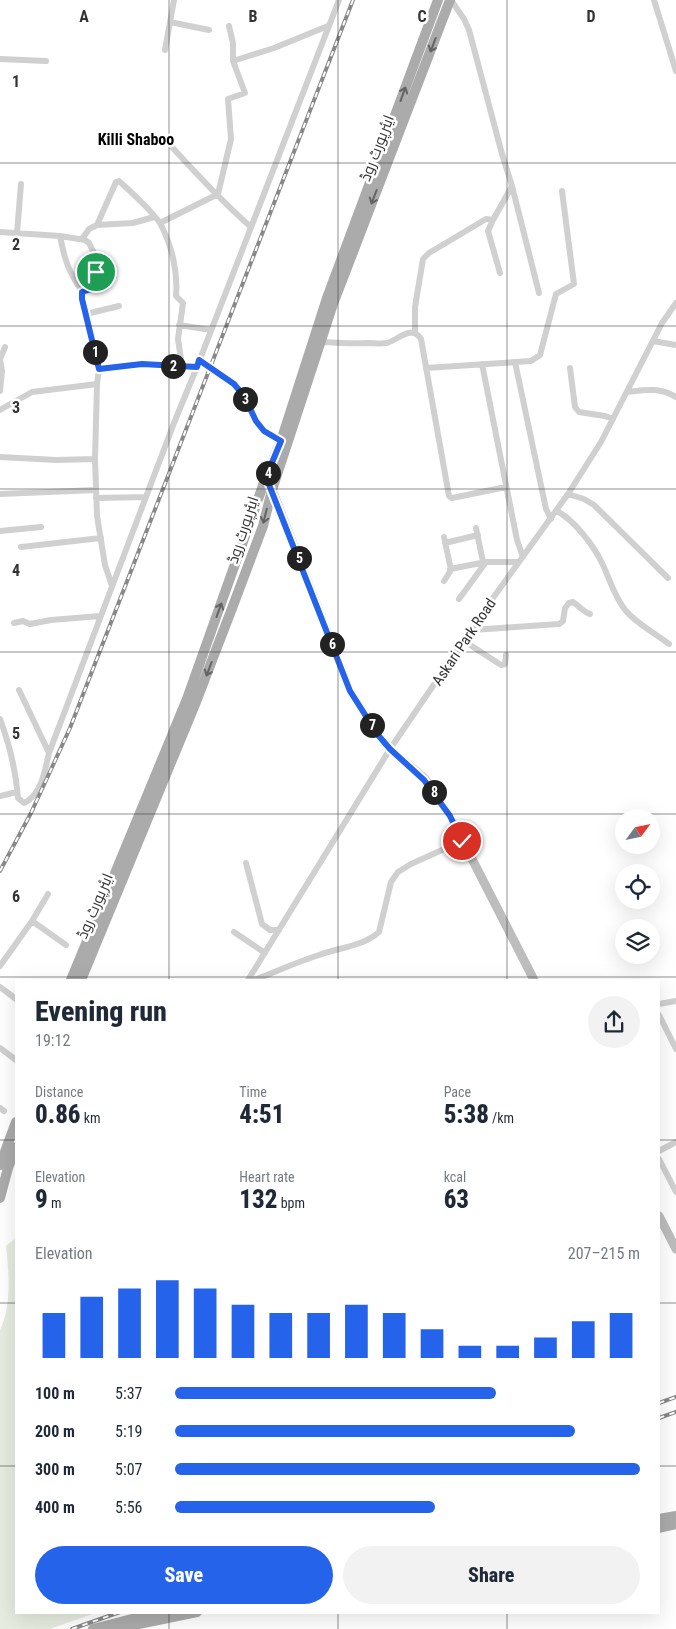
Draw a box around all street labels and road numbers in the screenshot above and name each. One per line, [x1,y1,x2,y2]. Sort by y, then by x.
street label: ایئرپورٹ روڈ [356,112,399,184]
street label: ایئرپورٹ روڈ [224,494,263,566]
street label: Askari Park Road [428,595,500,689]
street label: ایئرپورٹ روڈ [73,871,118,942]

